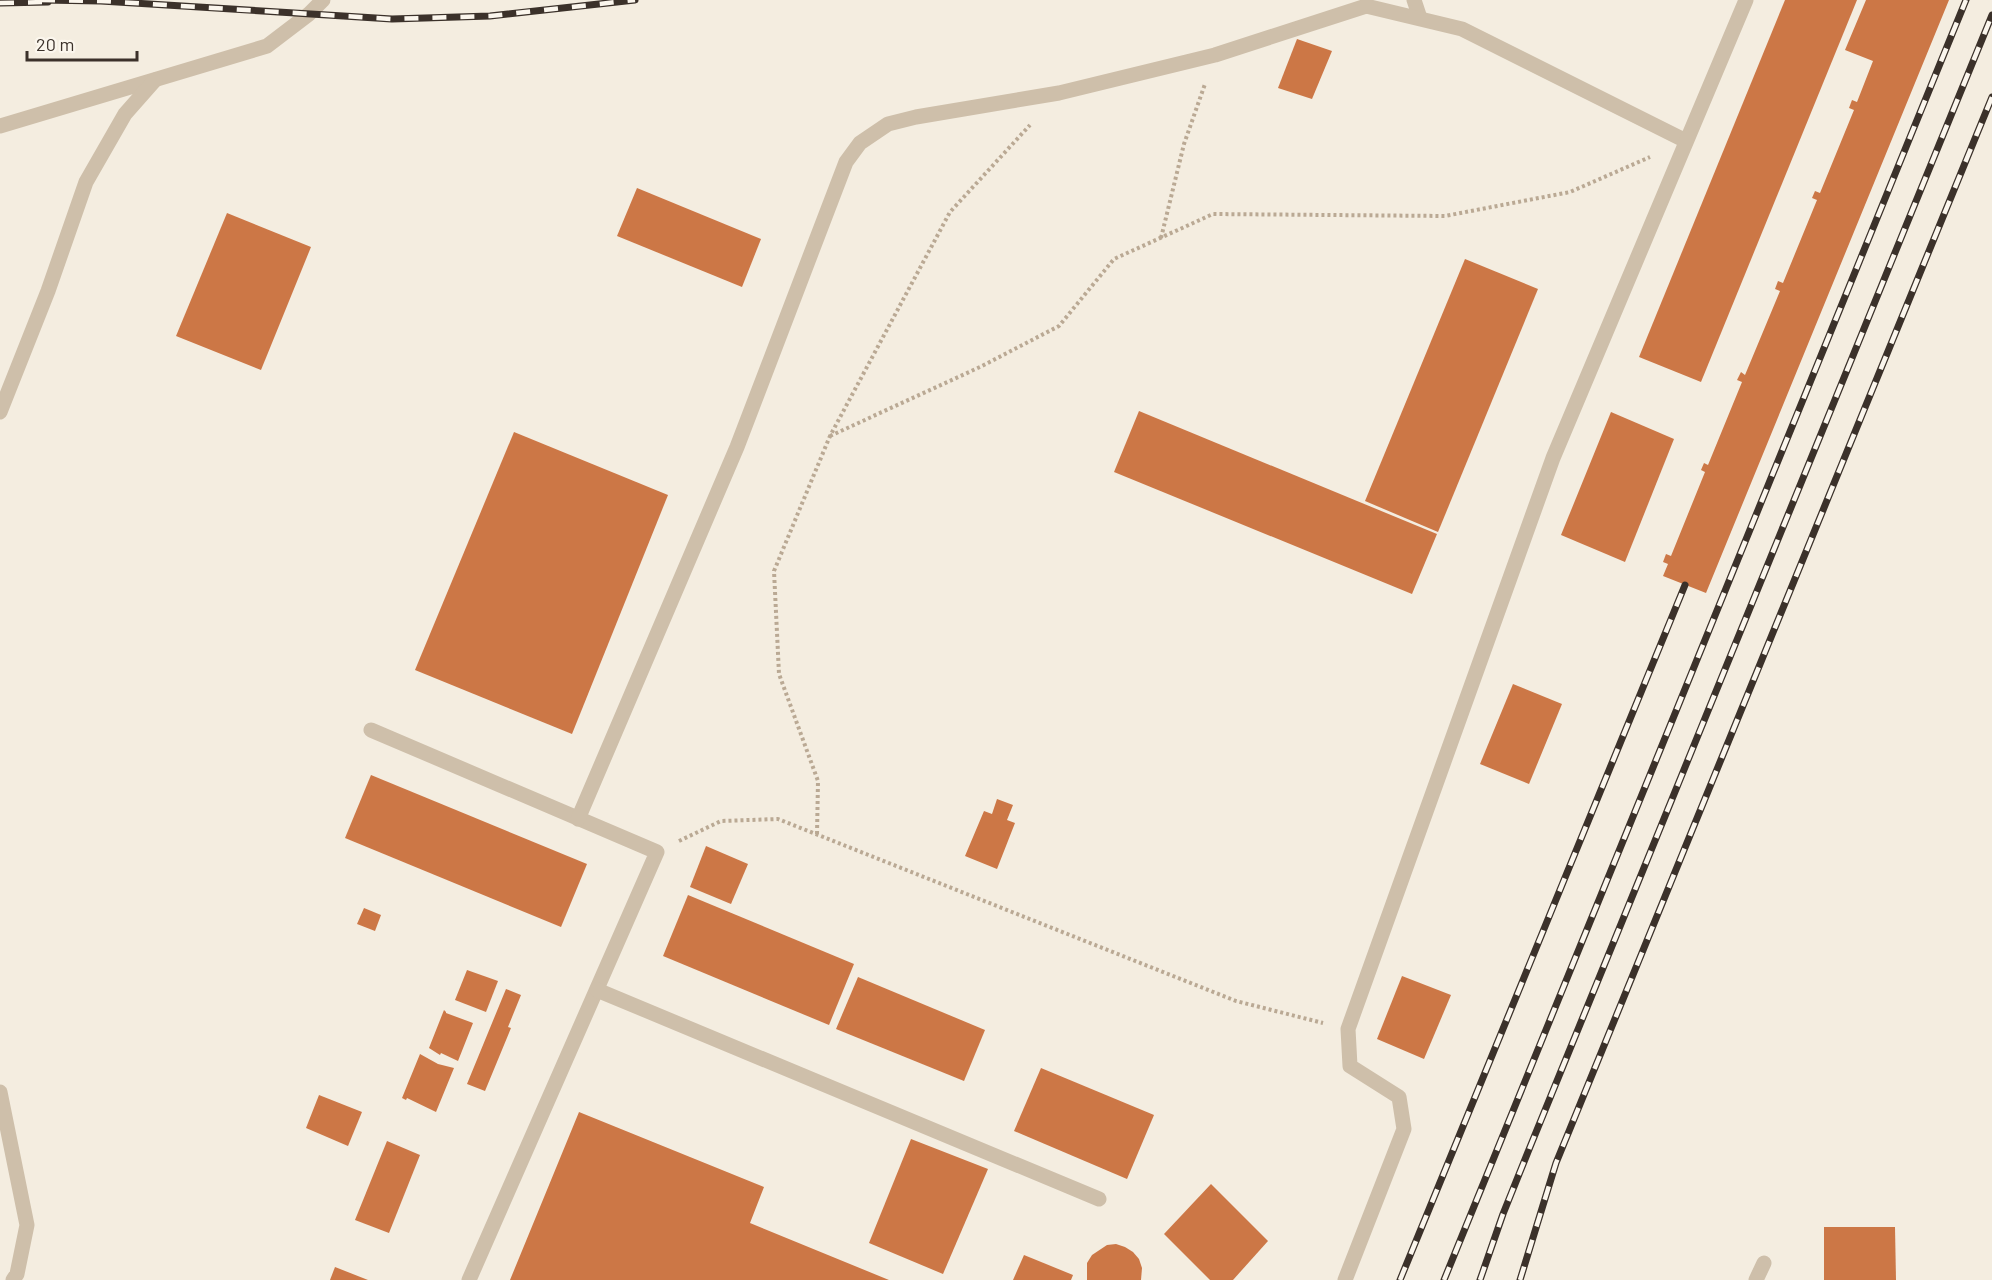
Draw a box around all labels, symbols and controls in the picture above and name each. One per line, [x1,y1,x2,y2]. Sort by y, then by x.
scale bar [27,24,136,62]
text: 20 m [36,33,74,55]

